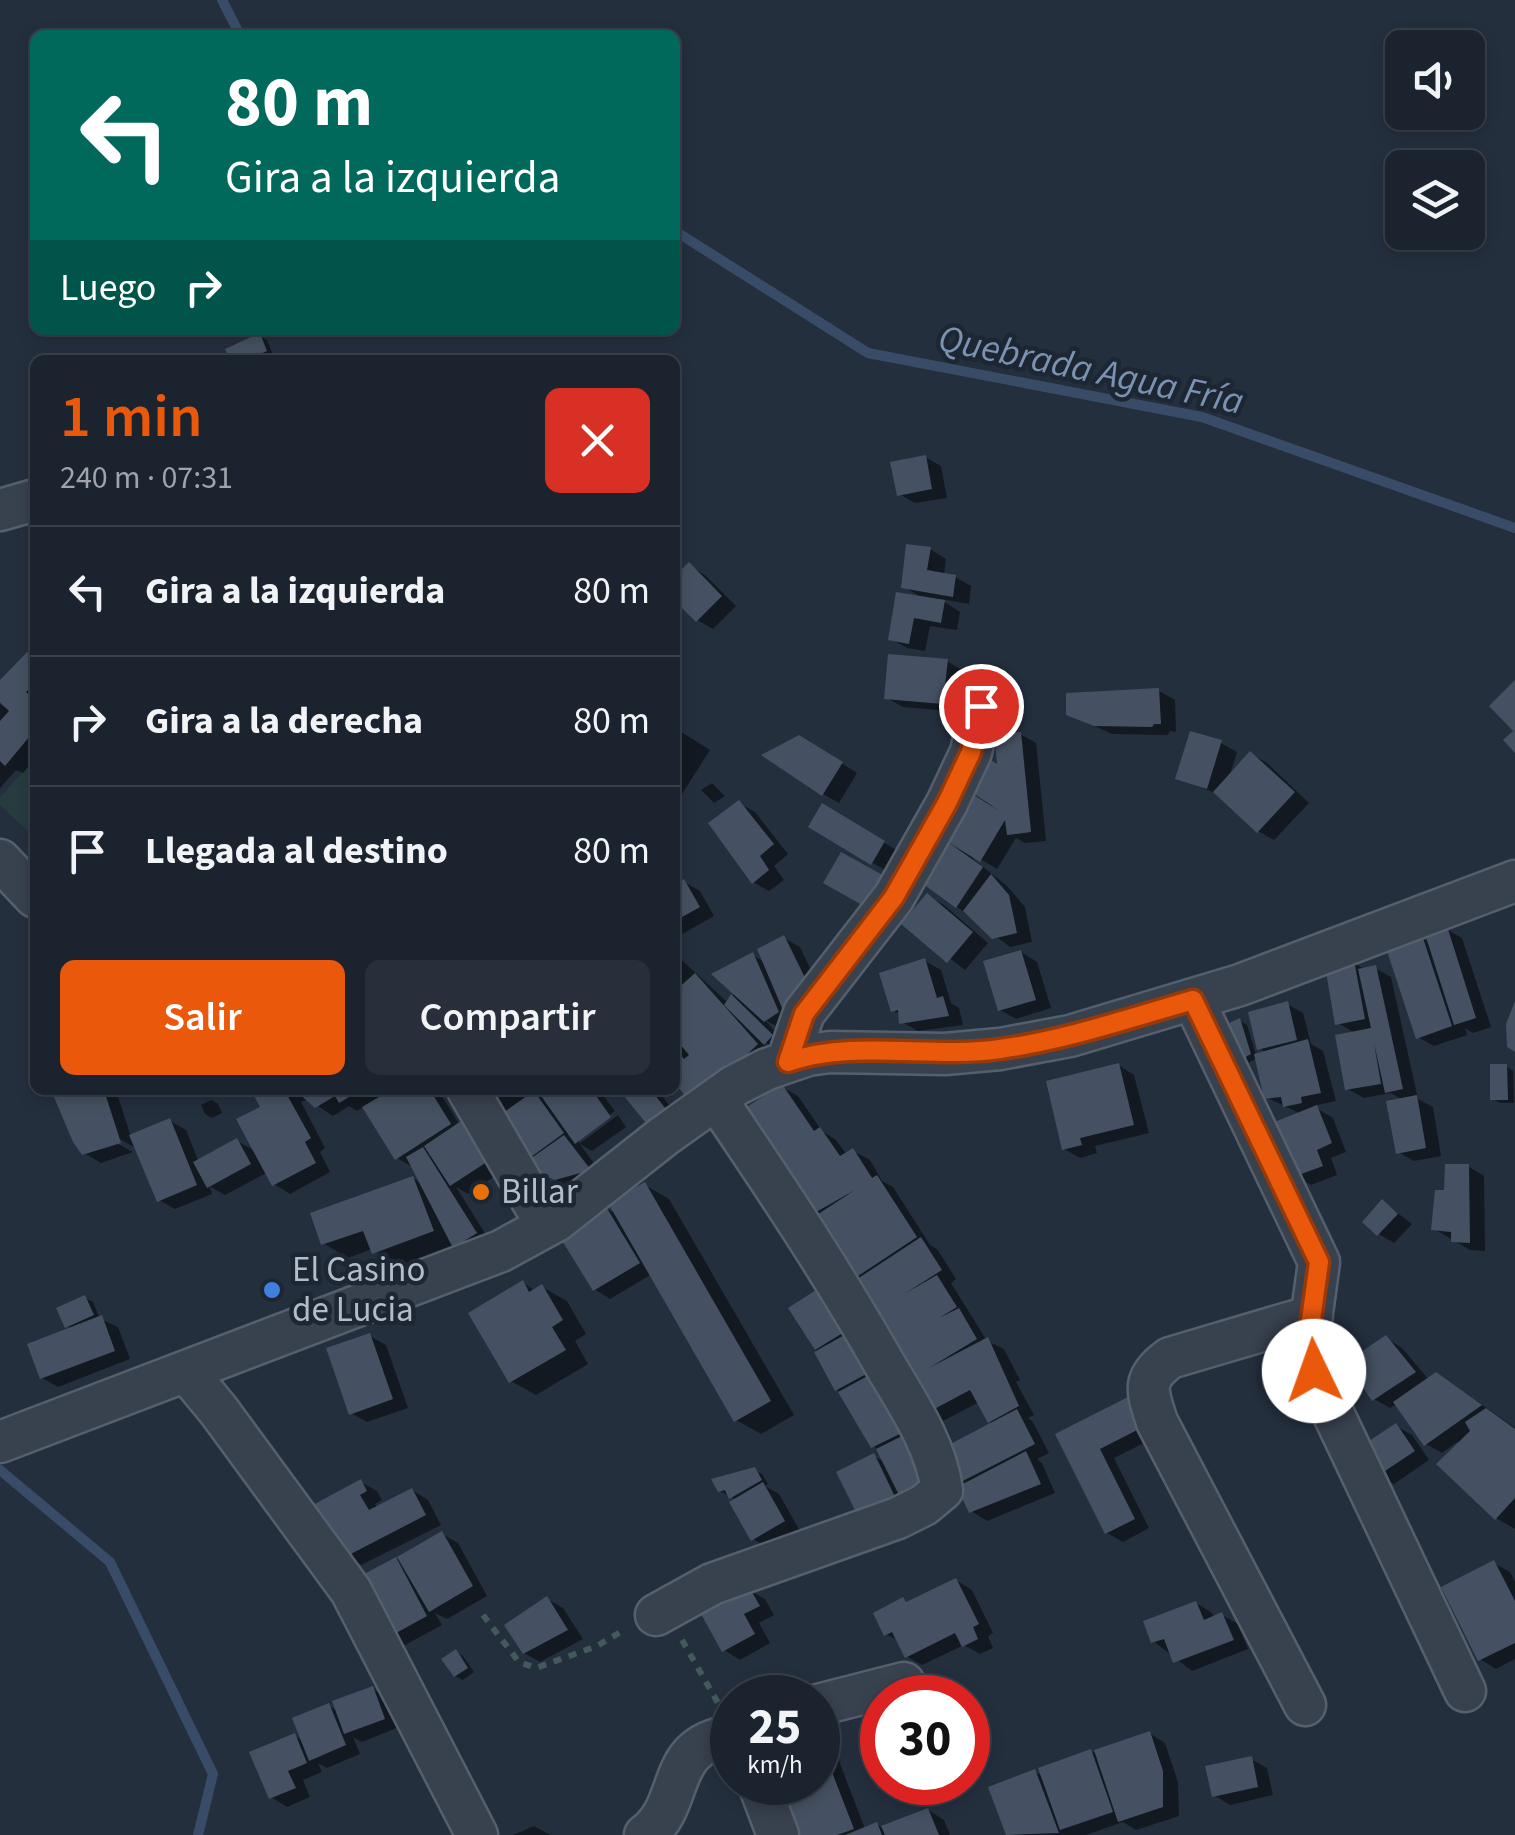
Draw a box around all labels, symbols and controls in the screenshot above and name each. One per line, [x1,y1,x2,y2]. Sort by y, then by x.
map controls [1385,30,1485,250]
button: sound [1385,30,1485,130]
text: 80 m [225,53,373,153]
icon: left [60,70,190,200]
text: Gira a la izquierda [225,146,560,210]
button: layers [1385,150,1485,250]
icon: right [176,260,231,315]
text: Luego [60,261,156,315]
water label: Quebrada Agua Fría [933,311,1249,429]
text: 1 min [60,375,203,460]
button: close [545,388,650,493]
text: 240 m · 07:31 [60,455,233,501]
icon: left [60,564,115,619]
text: Gira a la izquierda [145,564,445,618]
text: 80 m [573,564,650,618]
pin [939,664,1024,749]
icon: arrive [954,679,1009,734]
icon: right [60,694,115,749]
text: Gira a la derecha [145,694,423,748]
text: 80 m [573,694,650,748]
icon: arrive [60,824,115,879]
text: Llegada al destino [145,824,448,878]
text: 80 m [573,824,650,878]
button: Salir [60,960,345,1075]
button: Compartir [365,960,650,1075]
place label: Billar [501,1167,579,1217]
marker: Billar [470,1181,492,1203]
place label: El Casino de Lucia [292,1245,425,1335]
marker: El Casino de Lucia [261,1279,283,1301]
position arrow [1262,1319,1366,1423]
speed limit sign: 30 [860,1675,990,1805]
text: 25 [749,1692,801,1763]
text: km/h [747,1747,803,1783]

